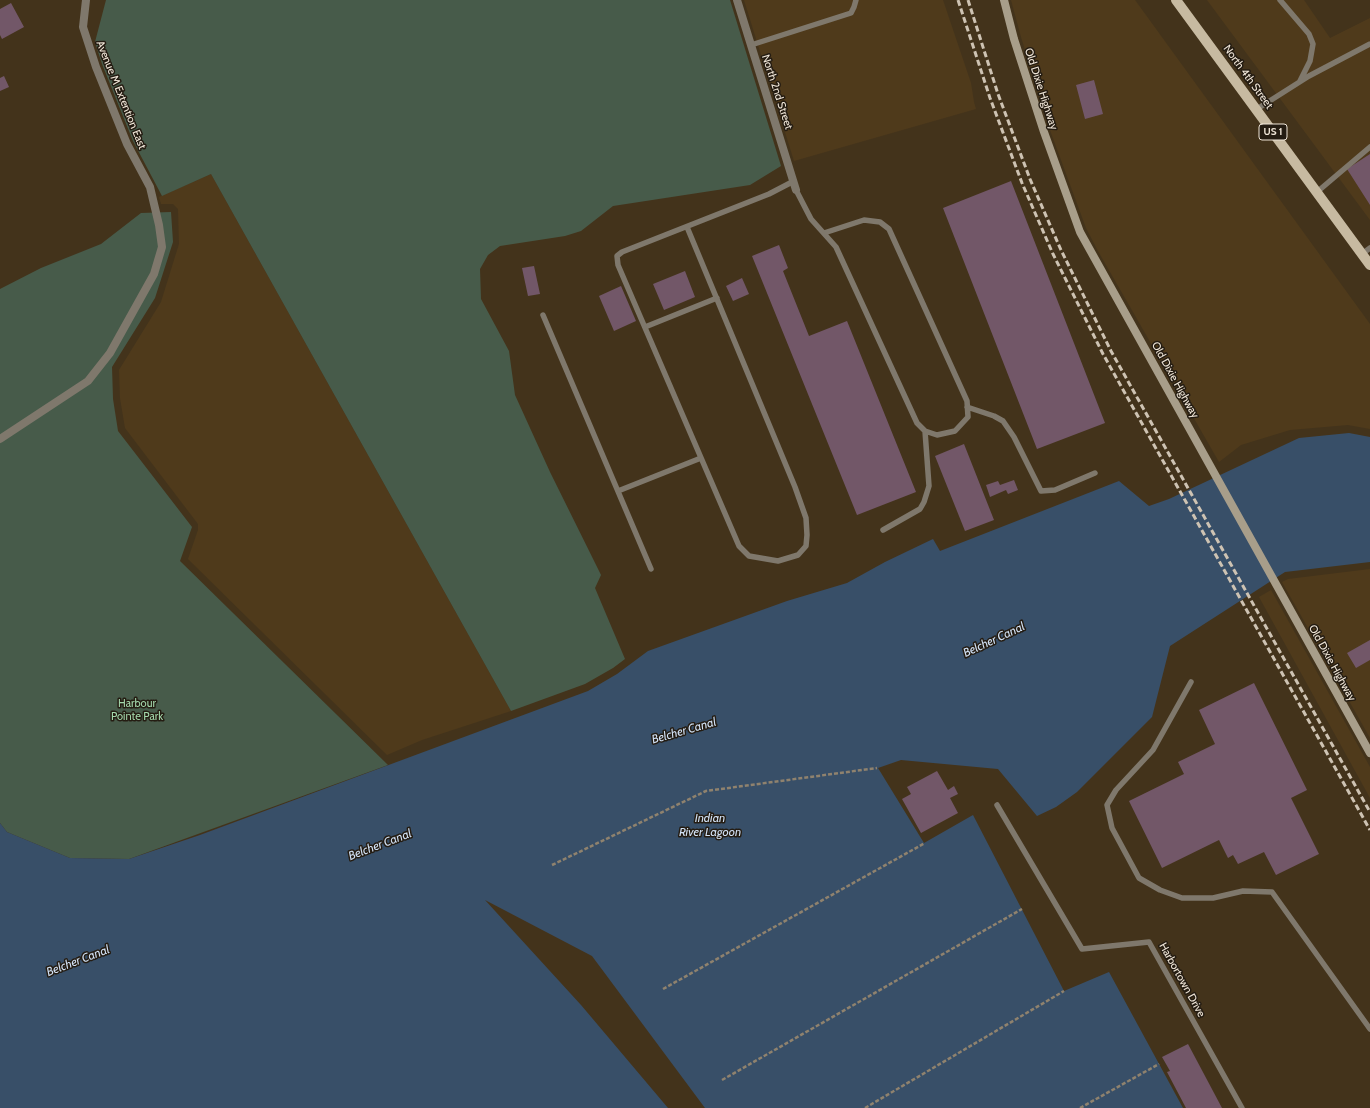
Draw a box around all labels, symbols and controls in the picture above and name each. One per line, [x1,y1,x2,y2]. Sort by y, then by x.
street label: Avenue M Extention East [93,39,149,151]
street label: North 4th Street [1220,42,1276,112]
street label: Old Dixie Highway [1022,46,1060,132]
street label: North 2nd Street [759,53,795,131]
road number: US 1 [1259,124,1287,140]
street label: Old Dixie Highway [1149,339,1201,421]
water label: Belcher Canal [961,619,1027,661]
street label: Old Dixie Highway [1306,622,1358,704]
park label: Harbour Pointe Park [111,697,163,723]
water label: Belcher Canal [650,715,718,747]
water label: Indian River Lagoon [679,811,741,839]
water label: Belcher Canal [346,826,414,864]
street label: Harbortown Drive [1156,941,1208,1019]
water label: Belcher Canal [44,942,112,980]

